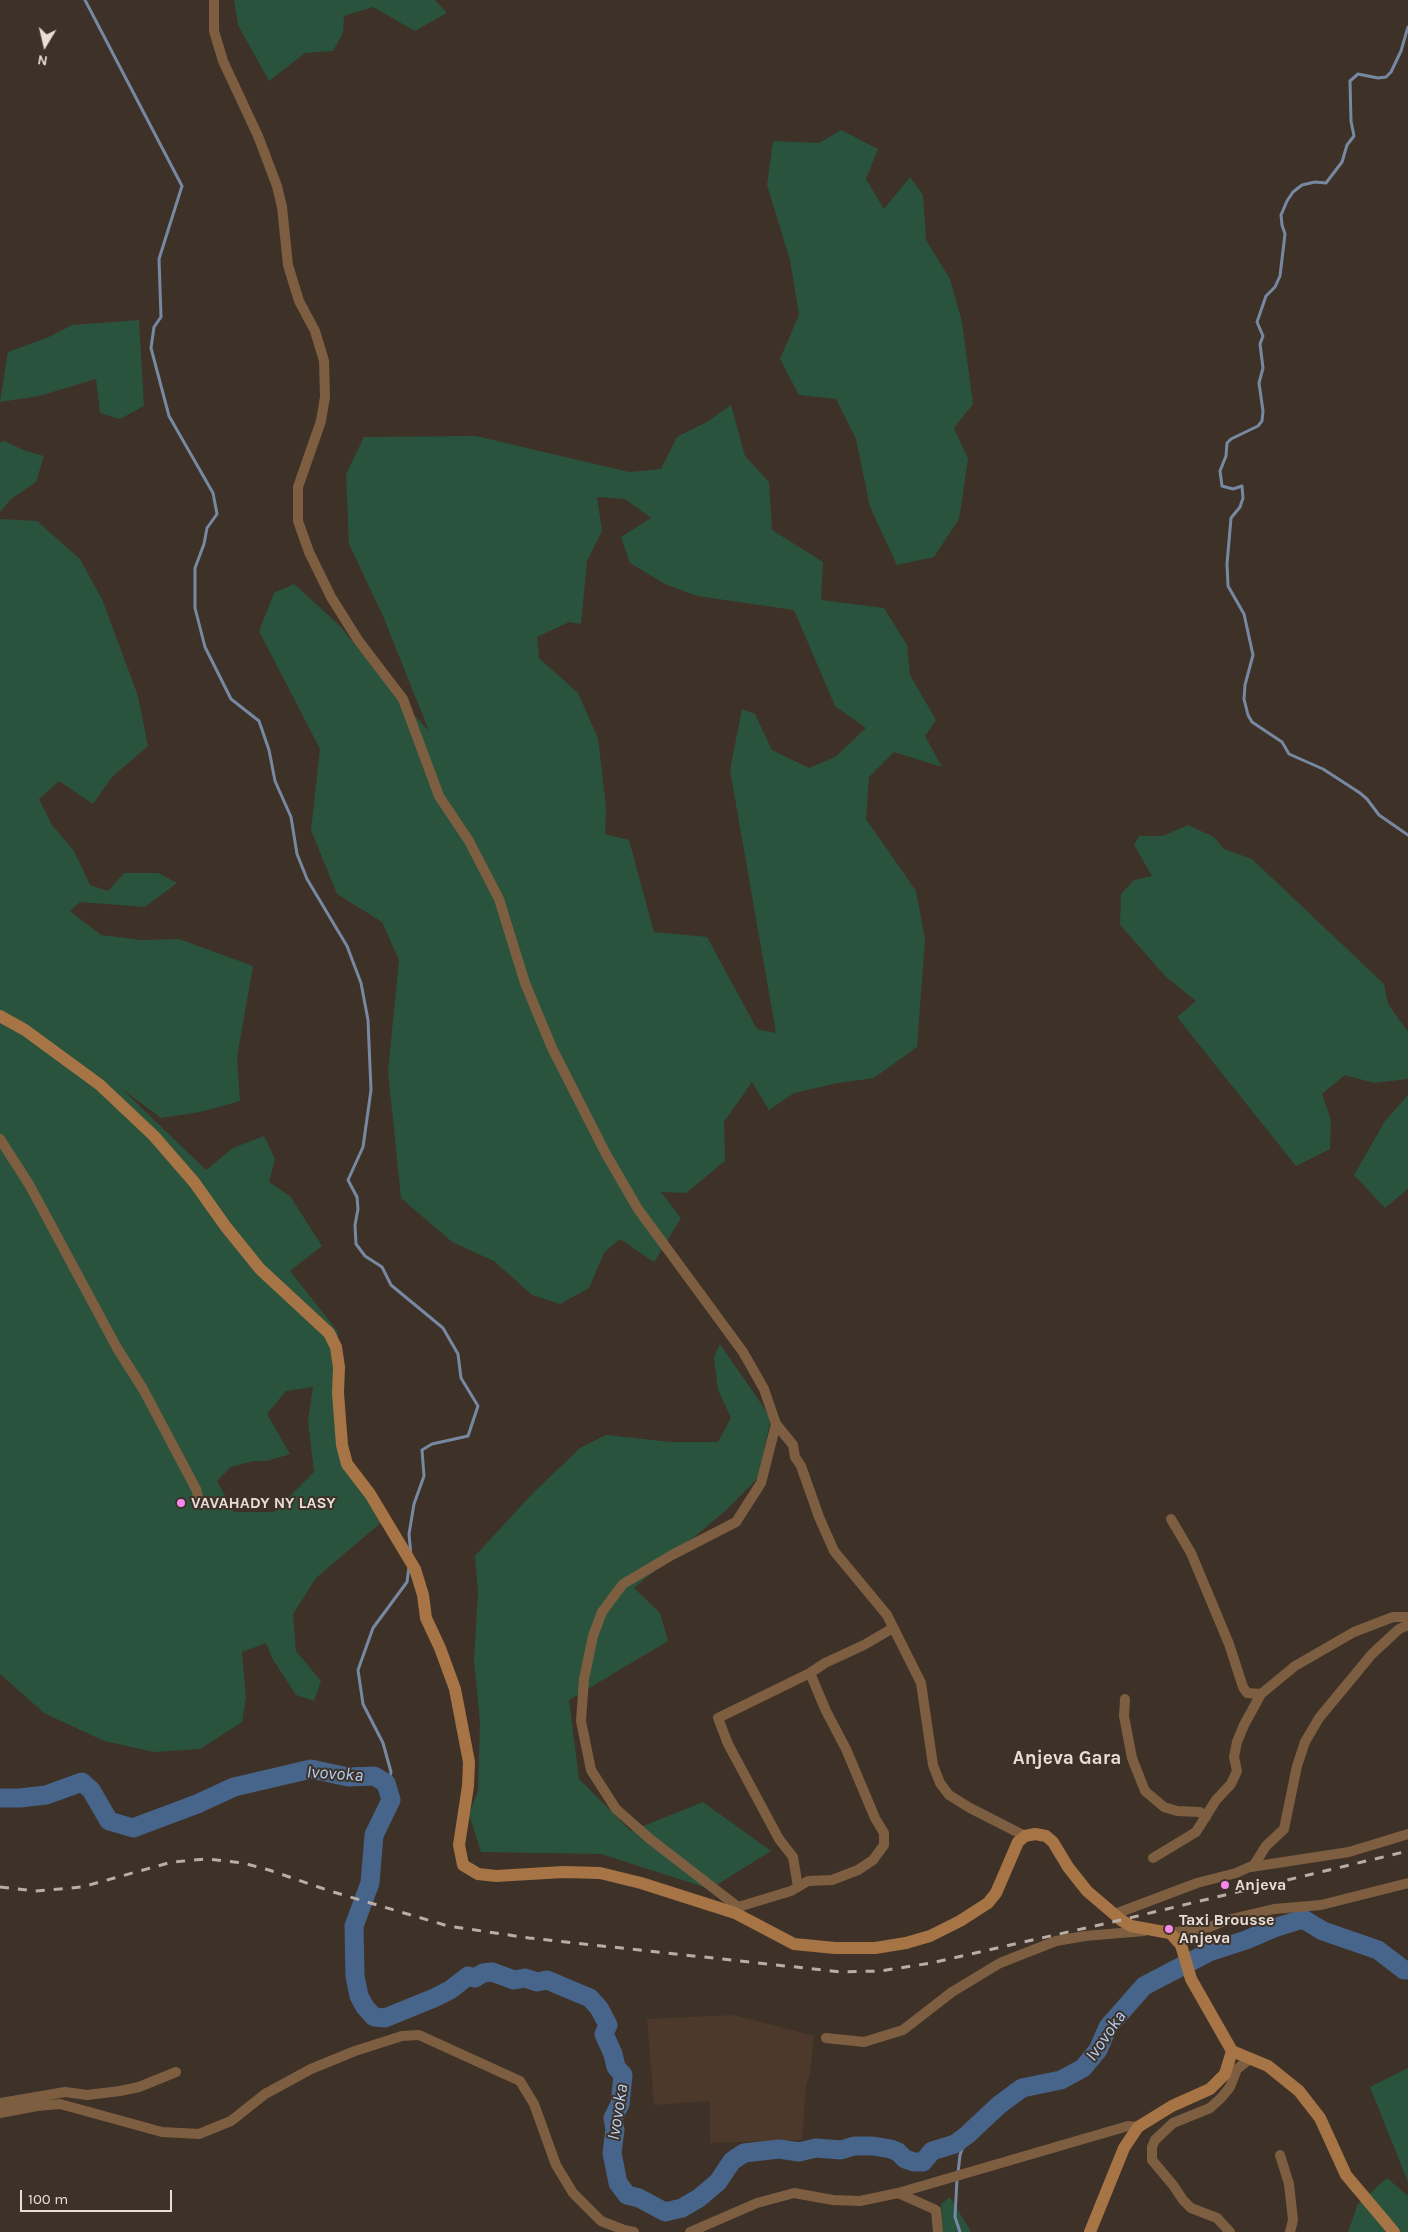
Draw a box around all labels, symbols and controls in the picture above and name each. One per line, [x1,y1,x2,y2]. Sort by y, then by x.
north arrow [20,20,70,70]
text: N [36,51,49,69]
place label: VAVAHADY NY LASY [191,1493,336,1513]
marker: VAVAHADY NY LASY [175,1497,187,1509]
district label: Anjeva Gara [1013,1748,1121,1770]
water label: Ivovoka [306,1761,364,1787]
place label: Anjeva [1235,1875,1286,1895]
marker: Anjeva [1219,1879,1231,1891]
place label: Taxi Brousse Anjeva [1179,1910,1275,1948]
marker: Taxi Brousse Anjeva [1163,1923,1175,1935]
water label: Ivovoka [1081,2007,1131,2065]
water label: Ivovoka [603,2082,633,2142]
scale bar [22,2180,175,2212]
text: 100 m [28,2190,68,2208]

